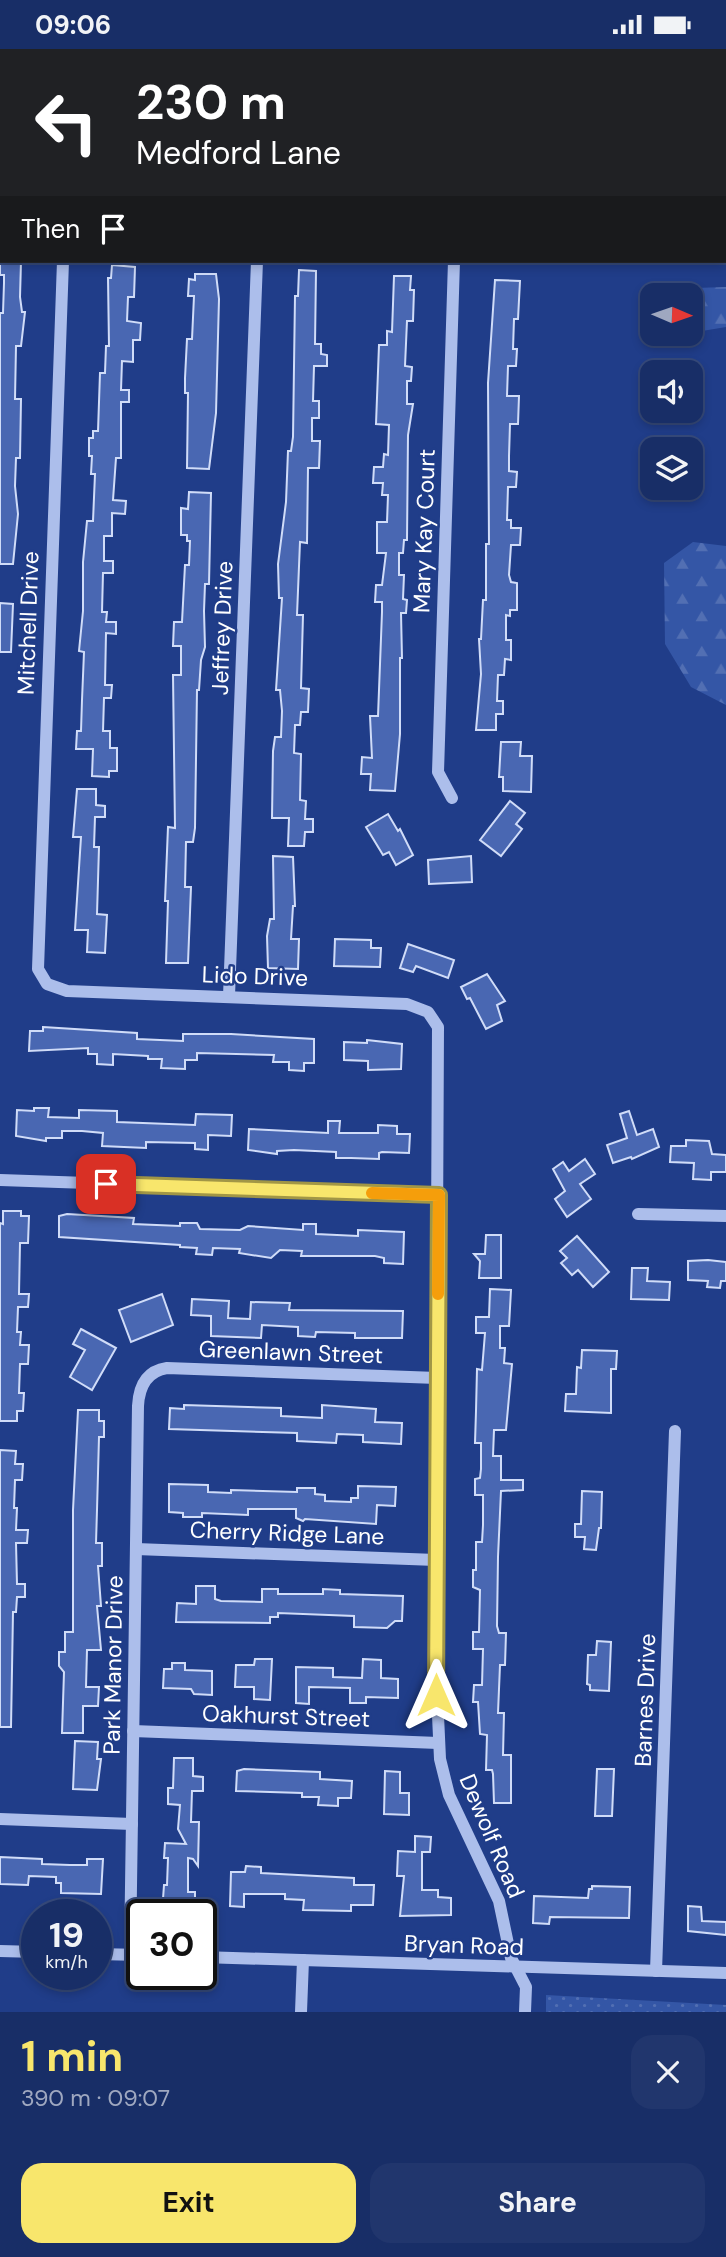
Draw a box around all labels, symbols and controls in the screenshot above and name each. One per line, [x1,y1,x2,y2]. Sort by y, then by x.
text: 09:06 [35,8,111,42]
text: 230 m [136,70,286,134]
icon: left [21,77,112,168]
text: Medford Lane [136,132,341,174]
icon: arrive [94,210,132,248]
text: Then [21,212,80,246]
north arrow [640,283,704,347]
map controls [640,283,703,500]
button: sound [640,360,703,423]
button: layers [640,437,703,500]
street label: Mary Kay Court [406,448,442,614]
street label: Mitchell Drive [10,551,46,695]
street label: Jeffrey Drive [205,560,239,696]
street label: Lido Drive [201,959,309,993]
pin [76,1154,136,1214]
icon: arrive [87,1165,125,1203]
street label: Greenlawn Street [198,1334,384,1370]
street label: Cherry Ridge Lane [189,1515,385,1551]
street label: Park Manor Drive [96,1575,130,1755]
street label: Barnes Drive [628,1633,662,1767]
position arrow [399,1658,473,1732]
street label: Oakhurst Street [201,1698,371,1734]
street label: Dewolf Road [452,1769,532,1903]
speed limit sign: 30 [126,1899,217,1990]
text: 19 [49,1912,84,1958]
street label: Bryan Road [404,1928,524,1962]
text: km/h [45,1950,88,1974]
text: 1 min [21,2029,123,2084]
button: close [631,2035,705,2109]
text: 390 m · 09:07 [21,2083,170,2113]
button: Exit [21,2163,356,2243]
button: Share [370,2163,705,2243]

